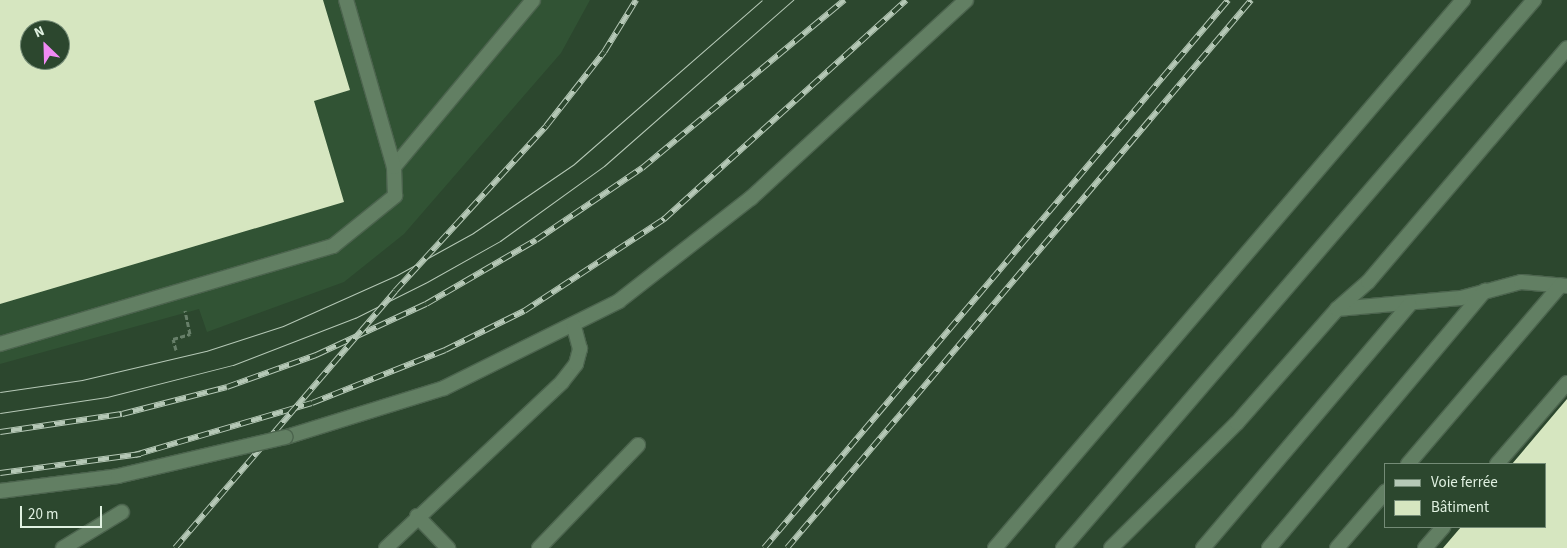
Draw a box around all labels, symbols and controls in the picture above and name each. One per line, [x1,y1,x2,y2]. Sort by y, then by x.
north arrow [20,20,70,70]
text: N [31,21,48,43]
legend [1384,463,1547,528]
text: Voie ferrée [1431,472,1498,493]
scale bar [22,496,105,528]
text: Bâtiment [1431,497,1489,518]
text: 20 m [28,504,58,525]

